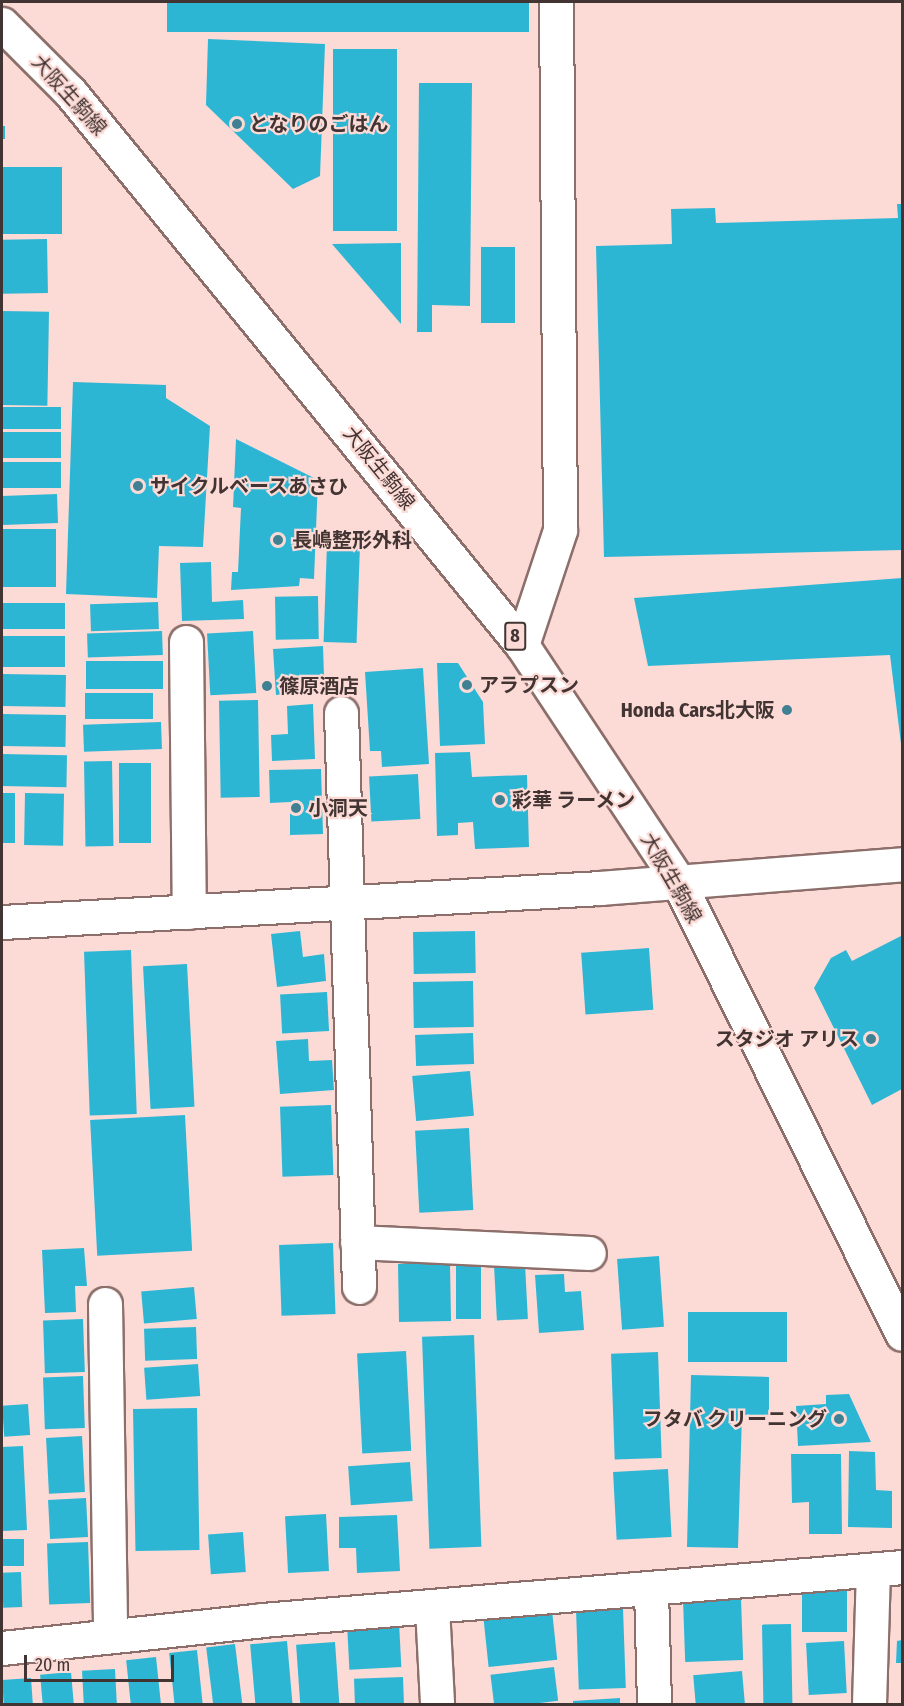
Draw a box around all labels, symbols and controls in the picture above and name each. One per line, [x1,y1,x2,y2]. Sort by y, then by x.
street label: 大阪生駒線 [27,50,111,140]
place label: となりのごはん [249,112,389,136]
marker: となりのごはん [230,117,244,131]
street label: 大阪生駒線 [338,422,420,514]
place label: サイクルベースあさひ [150,474,350,498]
marker: サイクルベースあさひ [131,479,145,493]
place label: 長嶋整形外科 [292,528,412,552]
marker: 長嶋整形外科 [269,531,287,549]
road number: 8 [503,621,527,651]
place label: アラプスン [479,673,579,697]
place label: 篠原酒店 [279,674,359,698]
marker: アラプスン [460,678,474,692]
marker: 篠原酒店 [260,679,274,693]
place label: Honda Cars北大阪 [621,698,775,722]
marker: Honda Cars北大阪 [780,703,794,717]
place label: 彩華 ラーメン [512,788,636,812]
marker: 彩華 ラーメン [493,793,507,807]
place label: 小洞天 [308,796,368,820]
marker: 小洞天 [289,801,303,815]
street label: 大阪生駒線 [636,829,706,927]
place label: スタジオ アリス [715,1027,859,1051]
marker: スタジオ アリス [864,1032,878,1046]
place label: フタバ クリーニング [643,1407,827,1431]
marker: フタバ クリーニング [832,1412,846,1426]
scale bar [27,1643,177,1681]
text: 20 m [35,1654,70,1676]

